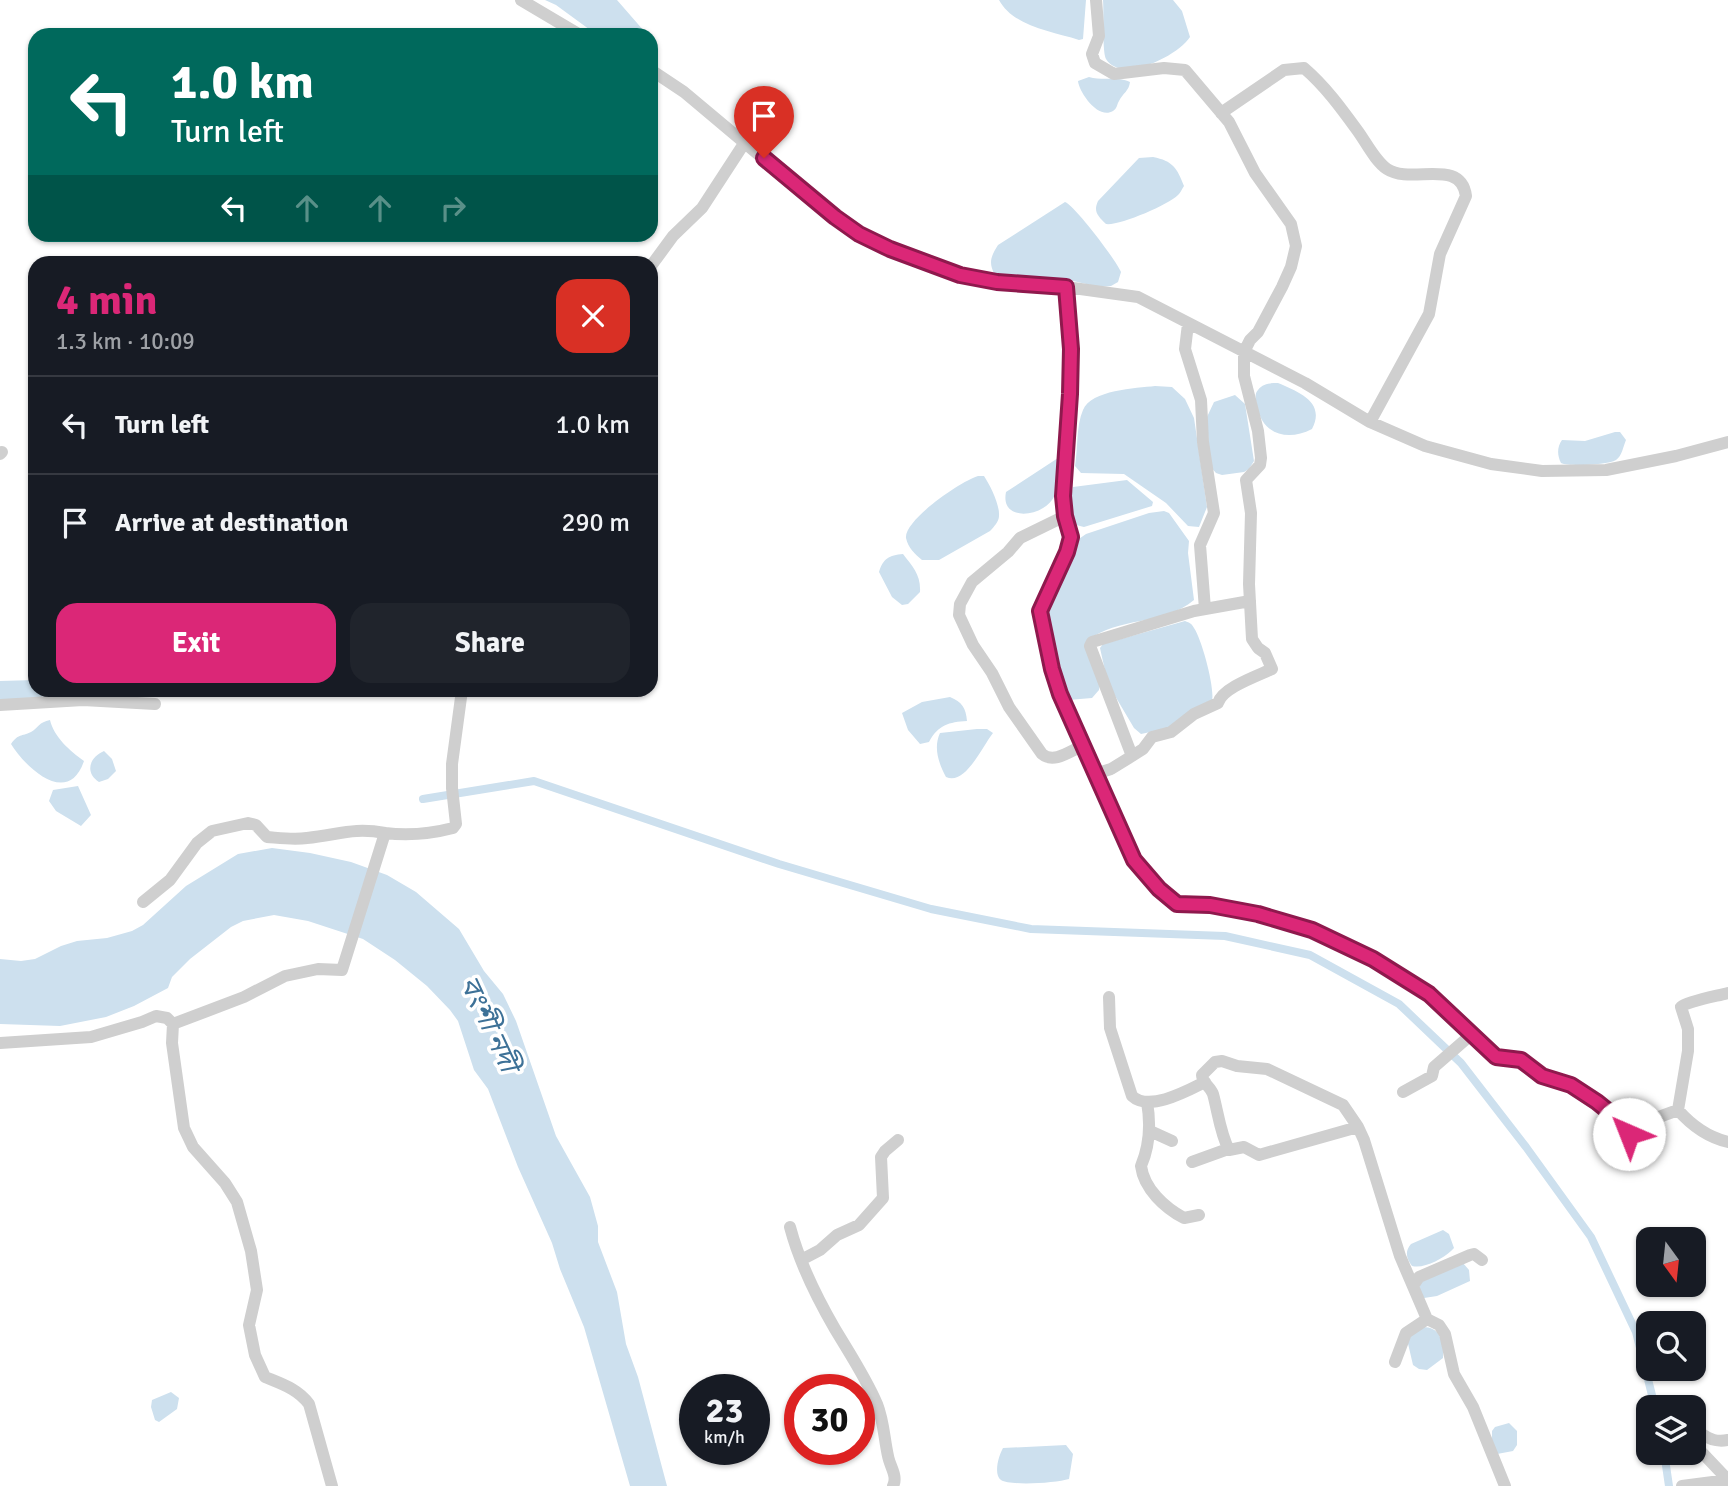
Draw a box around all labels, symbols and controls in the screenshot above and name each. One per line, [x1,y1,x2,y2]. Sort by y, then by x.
text: 1.0 km [171,52,314,112]
icon: left [56,56,147,147]
pin [734,86,794,158]
icon: arrive [745,97,783,135]
text: Turn left [171,112,284,151]
icon: left [215,189,253,227]
icon: ahead [288,189,326,227]
icon: ahead [361,189,399,227]
icon: right [434,189,472,227]
text: 4 min [56,275,157,326]
button: close [556,279,630,353]
text: 1.3 km · 10:09 [56,327,195,356]
icon: left [56,406,94,444]
text: Turn left [115,409,209,441]
text: 1.0 km [556,409,630,441]
icon: arrive [56,504,94,542]
text: Arrive at destination [115,507,348,539]
text: 290 m [561,507,630,539]
button: Exit [56,603,336,683]
button: Share [350,603,630,683]
water label: বংশী নদী [452,971,528,1082]
position arrow [1592,1097,1666,1171]
north arrow [1636,1227,1706,1297]
map controls [1636,1227,1706,1465]
button: search [1636,1311,1706,1381]
speed limit sign: 30 [784,1374,875,1465]
text: 23 [706,1389,743,1432]
button: layers [1636,1395,1706,1465]
text: km/h [704,1426,745,1448]

